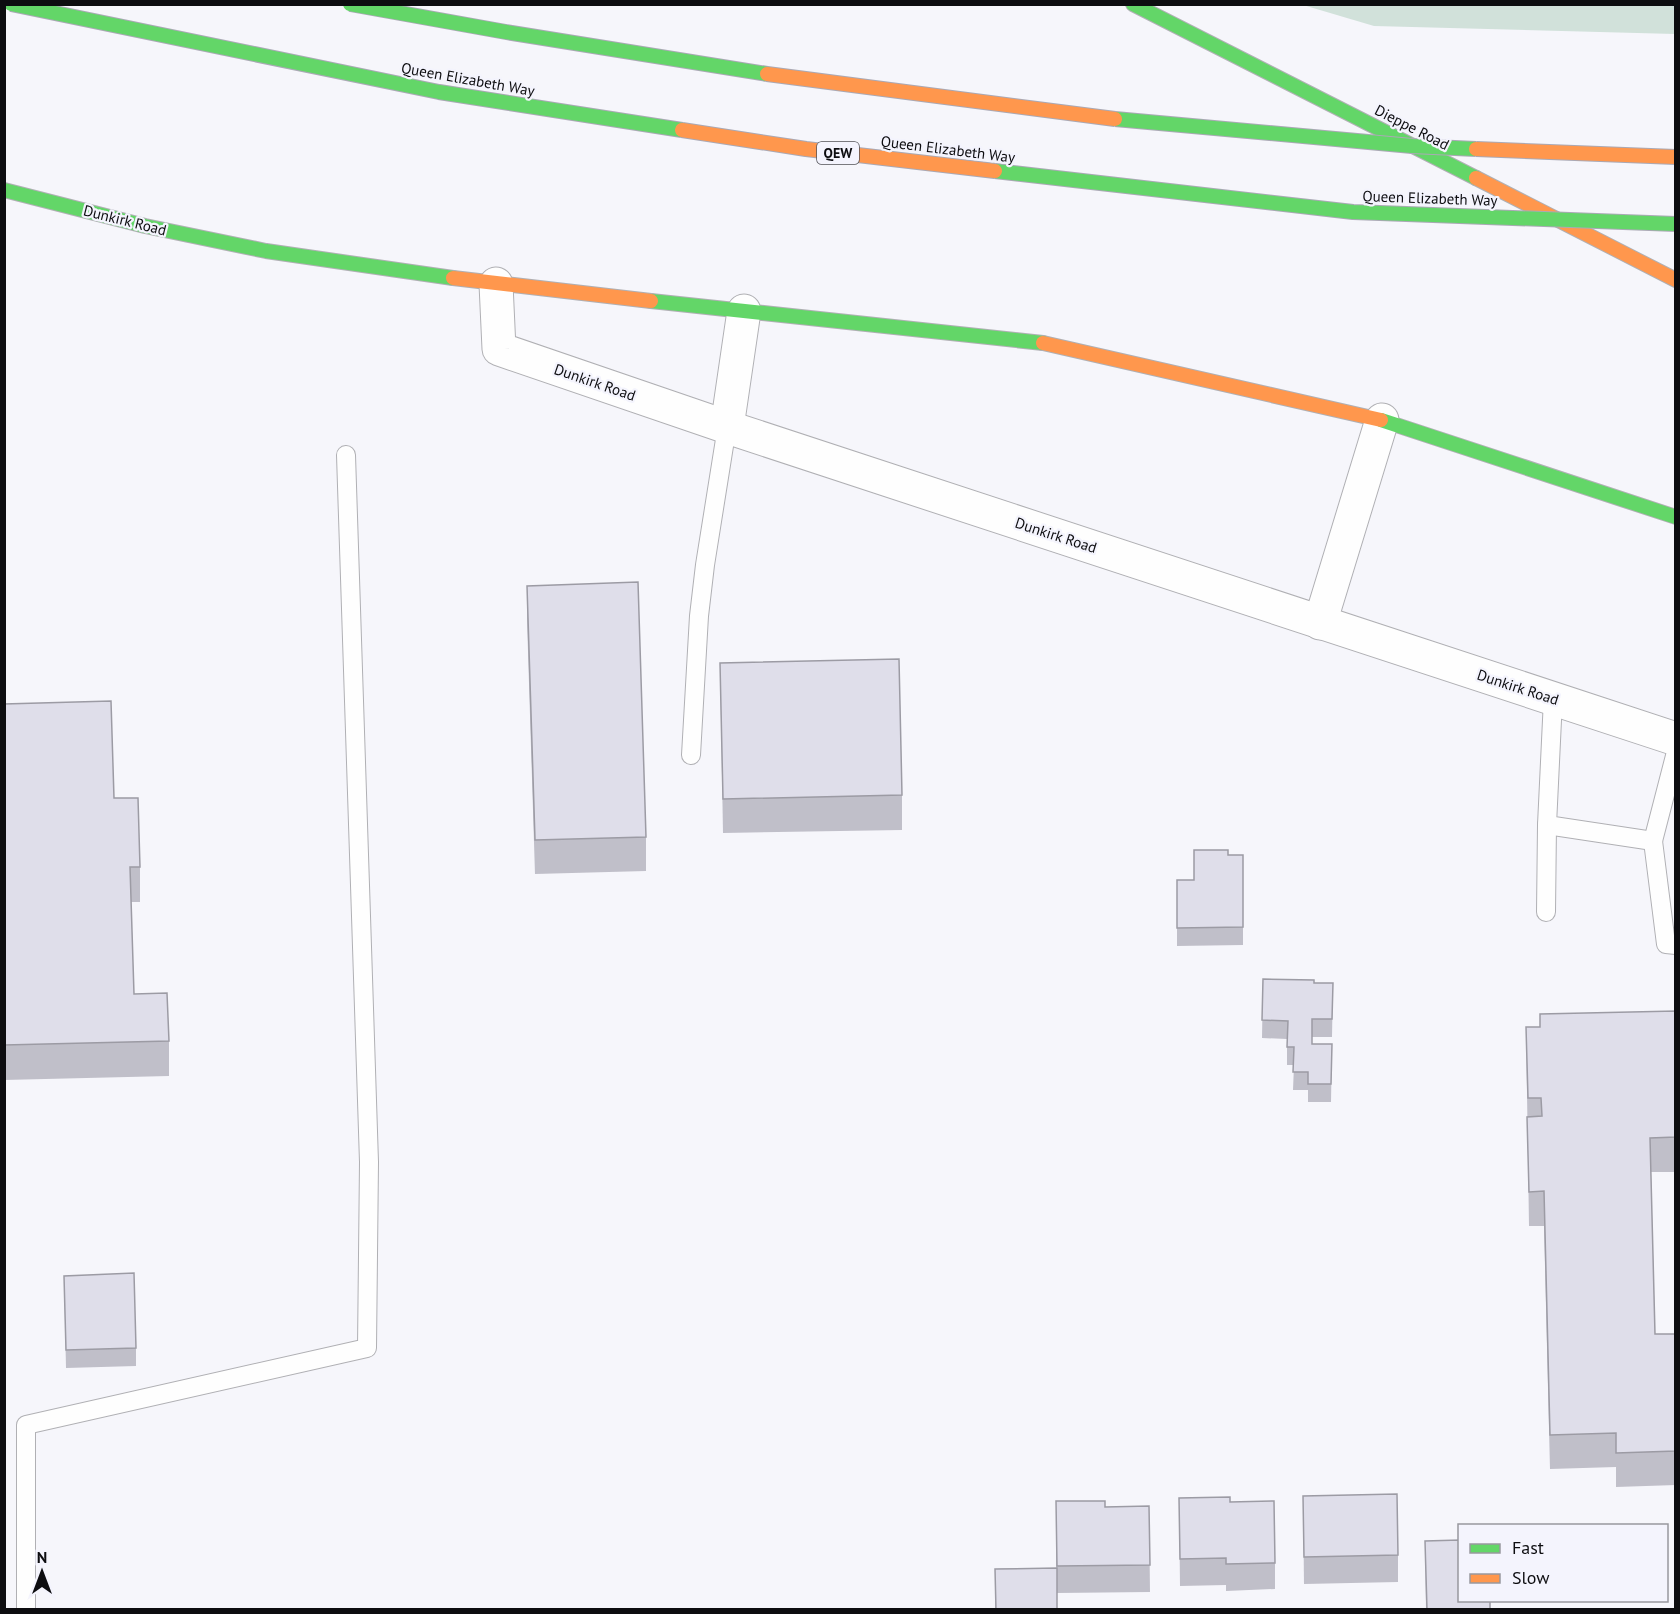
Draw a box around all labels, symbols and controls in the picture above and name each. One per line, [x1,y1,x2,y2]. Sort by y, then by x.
street label: Queen Elizabeth Way [400,58,536,100]
street label: Dieppe Road [1372,100,1452,154]
street label: Queen Elizabeth Way [880,131,1016,167]
road number: QEW [817,142,859,164]
street label: Queen Elizabeth Way [1362,186,1498,210]
street label: Dunkirk Road [82,201,168,239]
street label: Dunkirk Road [552,359,638,405]
street label: Dunkirk Road [1013,513,1099,557]
street label: Dunkirk Road [1475,665,1561,709]
legend [1458,1524,1668,1602]
text: Fast [1512,1536,1544,1559]
north arrow [12,1542,72,1602]
text: N [37,1547,47,1567]
text: Slow [1512,1566,1550,1589]

